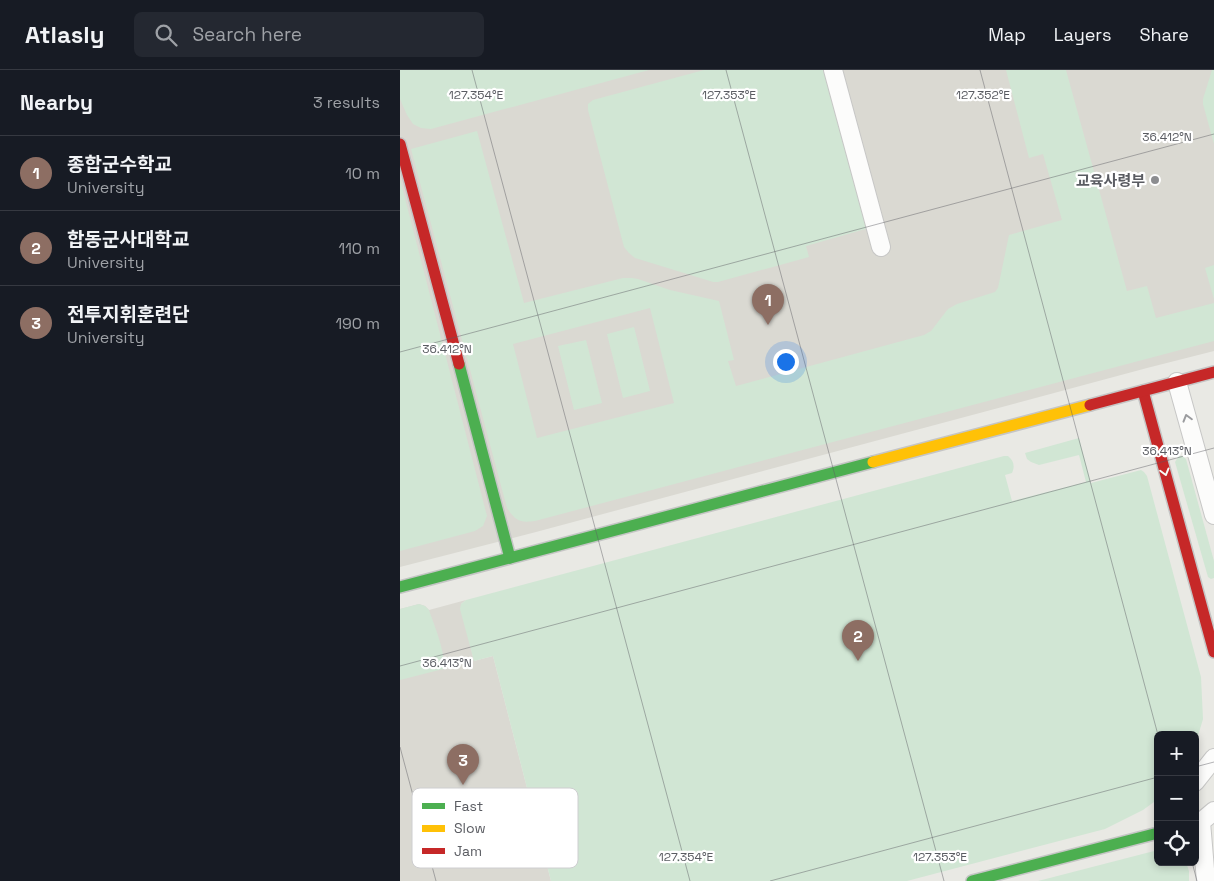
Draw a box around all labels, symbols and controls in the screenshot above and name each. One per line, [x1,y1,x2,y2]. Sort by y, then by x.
search box [134,12,484,57]
text: Atlasly [25,19,104,50]
icon: search [152,21,180,49]
text: Search here [192,22,302,47]
text: Map [988,23,1026,46]
text: Layers [1054,23,1111,46]
text: Share [1139,23,1189,46]
text: 127.354°E [449,87,503,103]
text: 127.353°E [702,87,756,103]
text: 127.352°E [956,87,1010,103]
text: Nearby [20,89,93,116]
text: 3 results [313,92,380,113]
text: 36.412°N [1142,129,1192,145]
text: 종합군수학교 [67,152,172,177]
text: 1 [32,163,40,184]
text: 10 m [345,163,380,184]
place label: 교육사령부 [1076,171,1145,190]
marker: 교육사령부 [1149,174,1161,186]
text: University [67,177,145,198]
text: 합동군사대학교 [67,227,189,252]
text: 2 [31,238,41,259]
text: 110 m [338,238,380,259]
text: University [67,252,145,273]
pin: 1 [752,284,784,325]
text: 전투지휘훈련단 [67,302,189,327]
text: 3 [31,313,41,334]
text: 190 m [335,313,380,334]
text: University [67,327,145,348]
text: 36.412°N [422,341,472,357]
your location [773,349,799,375]
one-way arrow [1182,414,1192,422]
text: 36.413°N [1142,443,1192,459]
one-way arrow [1159,467,1169,475]
pin: 2 [842,620,874,661]
text: 36.413°N [422,655,472,671]
map controls [1154,731,1199,866]
button: + [1154,731,1199,776]
pin: 3 [447,744,479,785]
button: − [1154,776,1199,821]
legend [412,788,578,868]
text: Fast [454,797,483,815]
text: Slow [454,819,486,837]
button: locate [1154,821,1199,866]
text: Jam [454,842,482,860]
text: 127.354°E [659,849,713,865]
text: 127.353°E [913,849,967,865]

